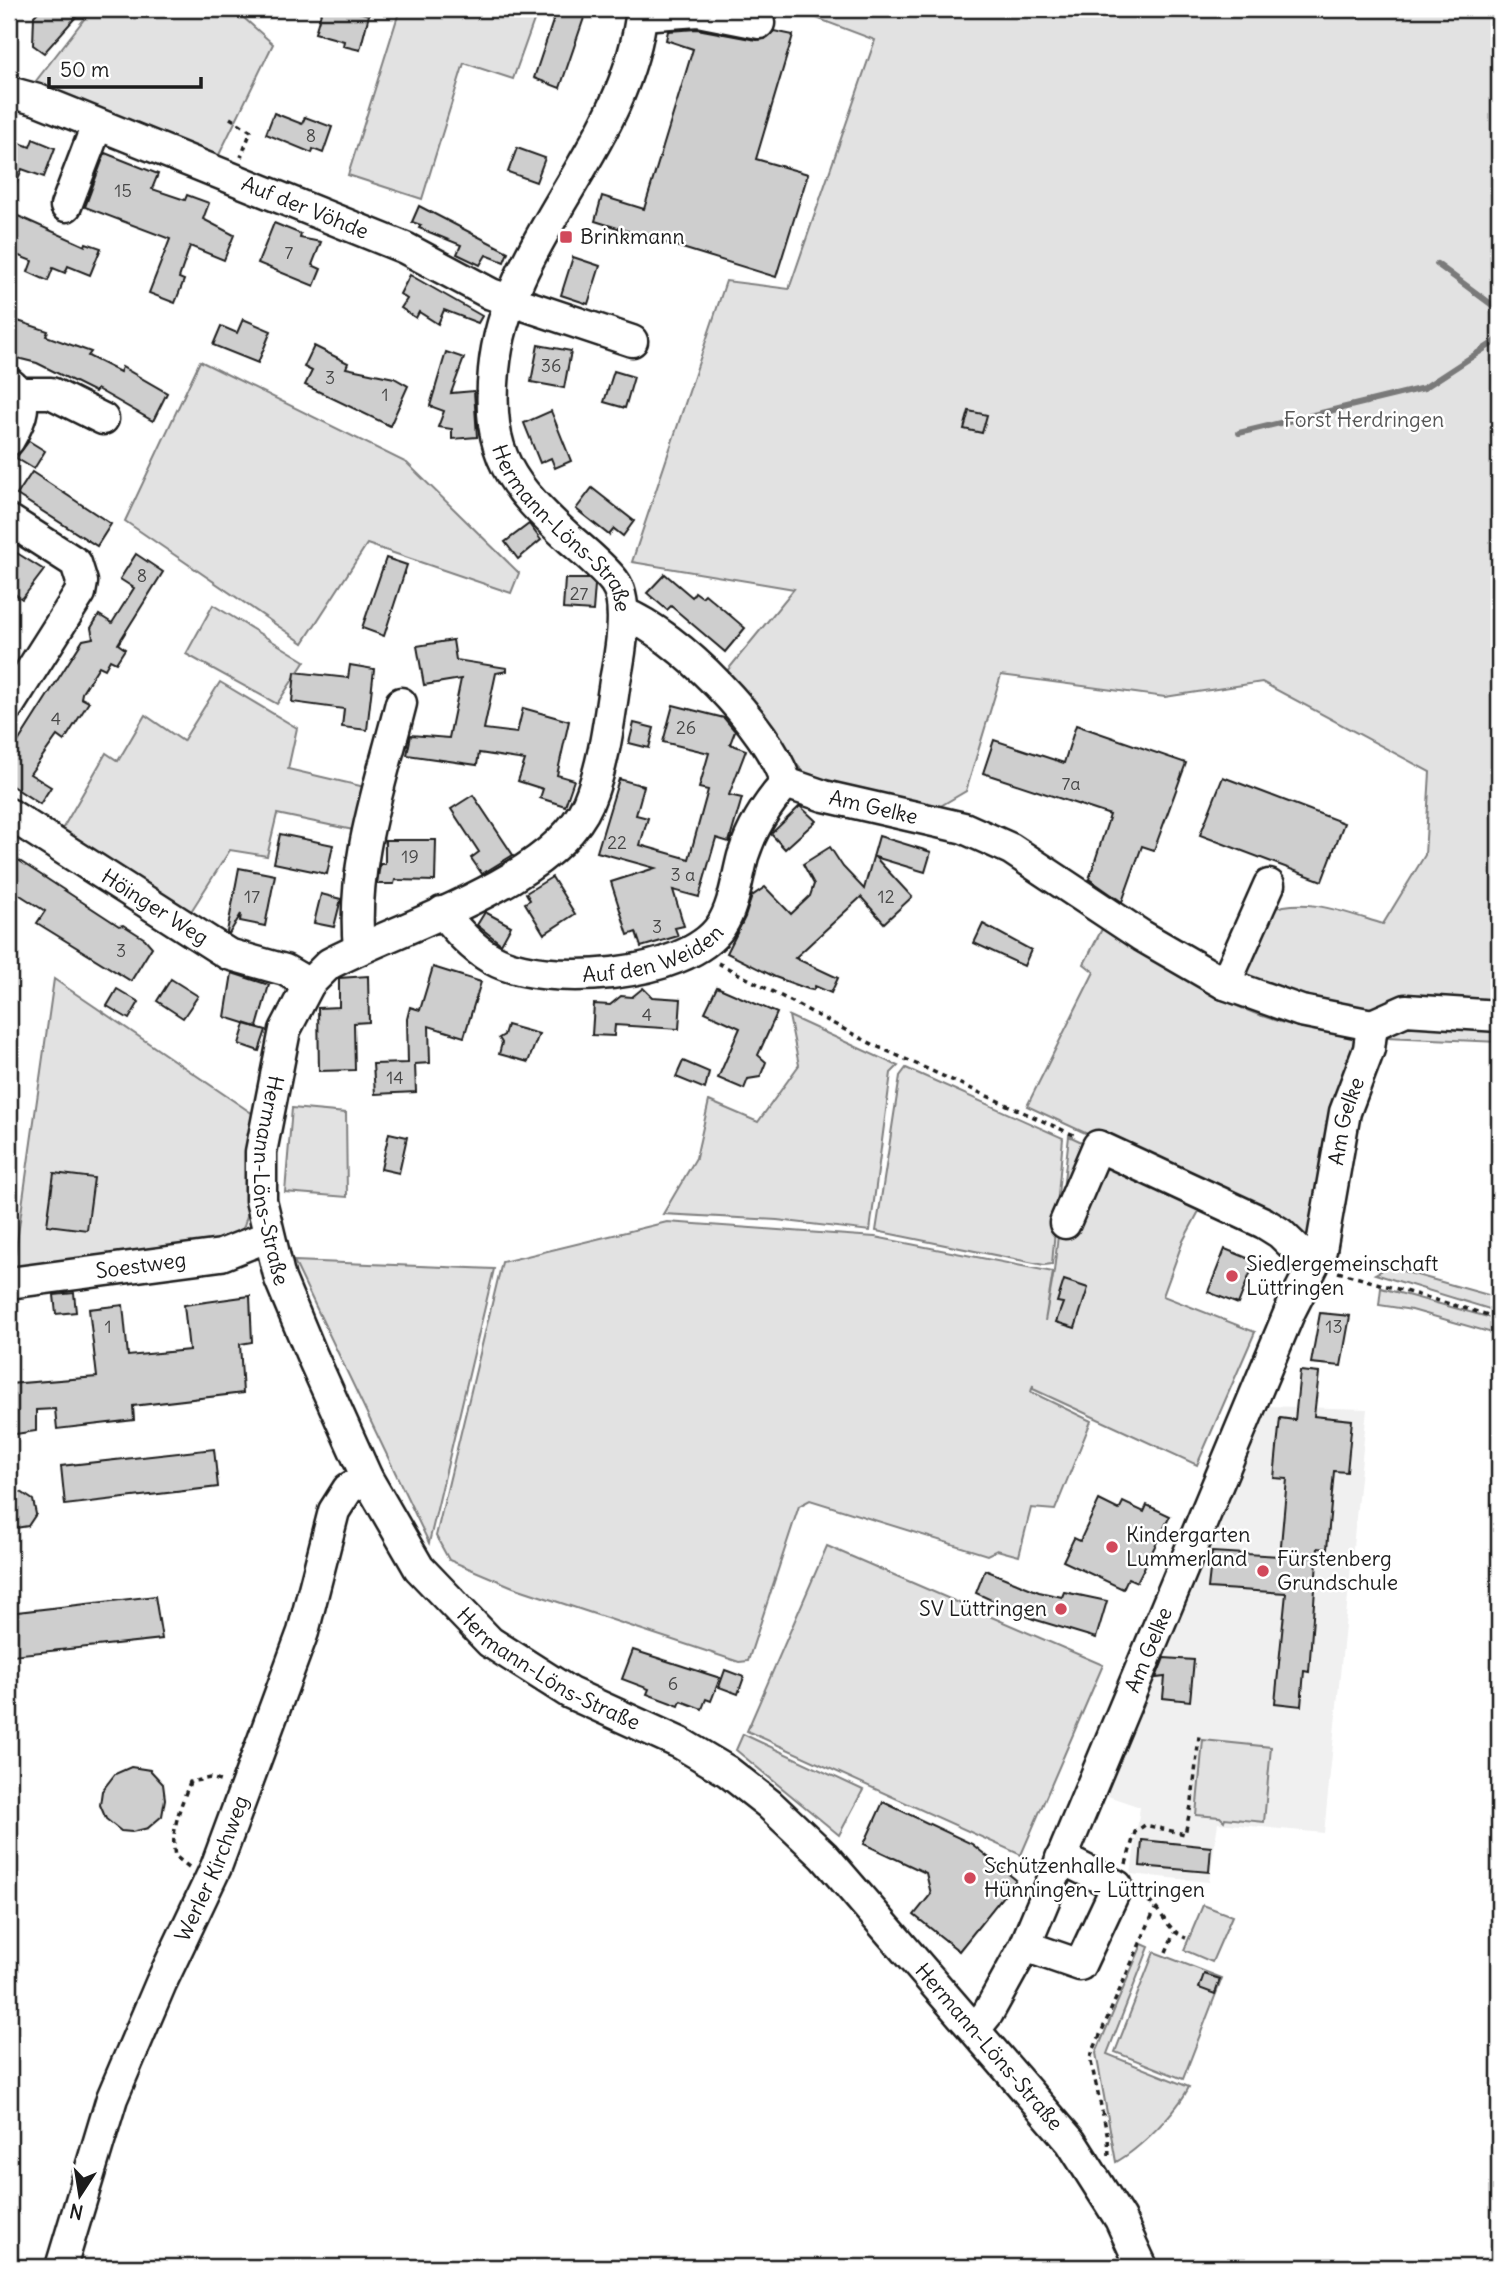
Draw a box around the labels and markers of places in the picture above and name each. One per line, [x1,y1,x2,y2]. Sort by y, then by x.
place label: Brinkmann [580,223,685,250]
marker: Brinkmann [558,229,574,245]
place label: Siedlergemeinschaft Lüttringen [1246,1250,1438,1301]
marker: Siedlergemeinschaft Lüttringen [1224,1268,1240,1284]
place label: Kindergarten Lummerland [1126,1521,1250,1572]
marker: Kindergarten Lummerland [1104,1539,1120,1555]
place label: Fürstenberg Grundschule [1277,1545,1398,1596]
marker: Fürstenberg Grundschule [1255,1563,1271,1579]
place label: SV Lüttringen [919,1595,1047,1622]
marker: SV Lüttringen [1053,1601,1069,1617]
place label: Schützenhalle Hünningen - Lüttringen [984,1852,1205,1903]
marker: Schützenhalle Hünningen - Lüttringen [962,1870,978,1886]

